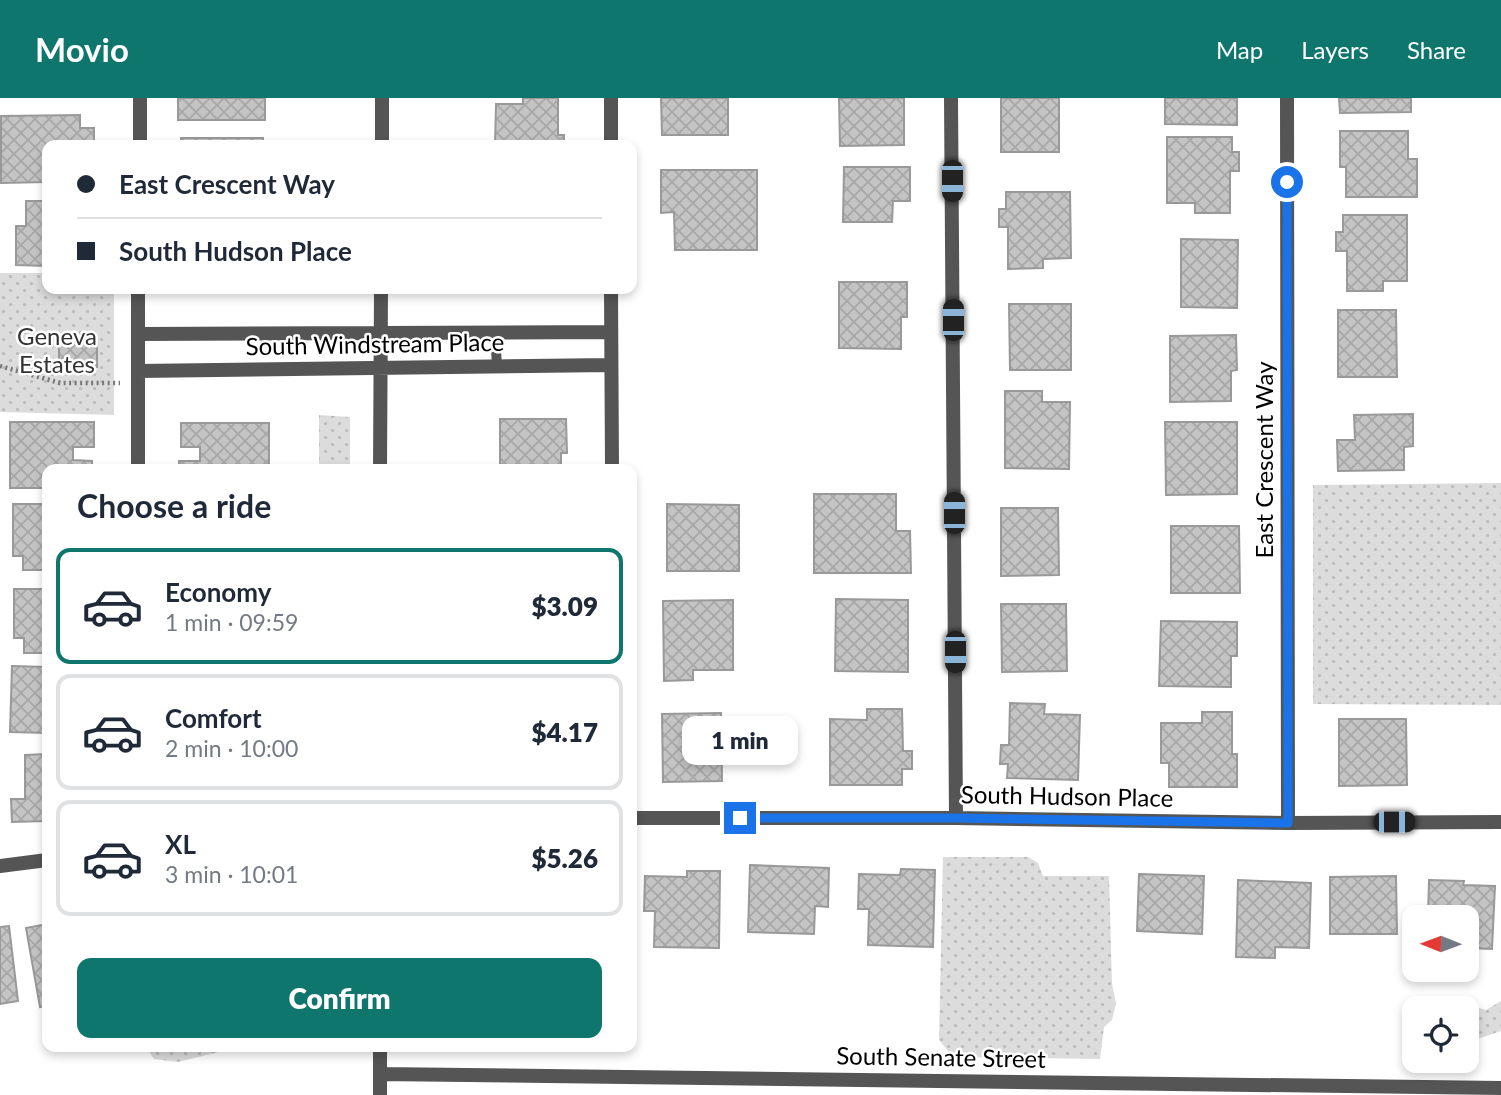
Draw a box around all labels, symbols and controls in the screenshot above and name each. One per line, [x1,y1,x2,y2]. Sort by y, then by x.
text: Movio [35,29,129,69]
text: Map [1216,35,1263,64]
text: Layers [1301,35,1369,64]
text: Share [1407,35,1466,64]
car [942,160,963,202]
route start [1271,166,1303,198]
text: East Crescent Way [119,168,335,200]
text: South Hudson Place [119,235,352,267]
car [943,299,964,341]
park label: Geneva Estates [17,321,97,378]
street label: South Windstream Place [245,327,505,360]
street label: East Crescent Way [1249,361,1278,559]
text: Choose a ride [77,486,271,525]
car [944,492,965,534]
icon: car [81,575,144,638]
text: Economy [165,576,271,608]
text: $3.09 [531,590,598,622]
text: 1 min · 09:59 [165,608,298,636]
car [945,631,966,673]
icon: car [81,701,144,764]
text: Comfort [165,702,262,734]
text: $4.17 [531,716,598,748]
callout: 1 min [682,716,798,766]
text: 1 min [711,726,769,754]
text: 2 min · 10:00 [165,734,298,762]
street label: South Hudson Place [961,779,1173,812]
route end [724,802,756,834]
car [1374,812,1416,833]
icon: car [81,827,144,890]
text: XL [165,828,196,860]
text: $5.26 [531,842,598,874]
text: 3 min · 10:01 [165,860,298,888]
north arrow [1402,905,1479,982]
map controls [1402,905,1479,1073]
button: Confirm [77,958,602,1038]
button: locate [1402,996,1479,1073]
street label: South Senate Street [836,1040,1046,1073]

